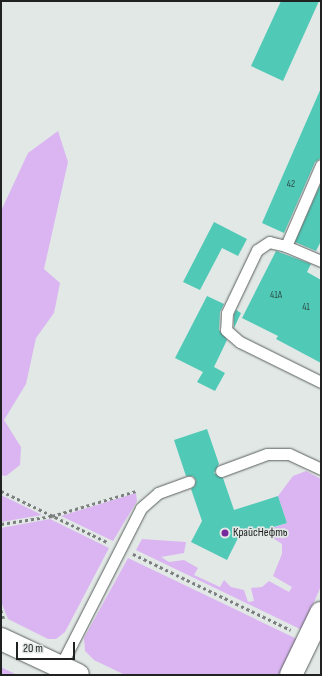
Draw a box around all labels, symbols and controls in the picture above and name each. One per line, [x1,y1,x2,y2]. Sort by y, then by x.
house number: 42 [287,179,295,191]
house number: 41А [270,290,282,302]
house number: 41 [302,302,310,314]
place label: КрайсНефть [233,526,288,540]
marker: КрайсНефть [220,528,230,538]
scale bar [18,634,77,660]
text: 20 m [23,641,43,656]

